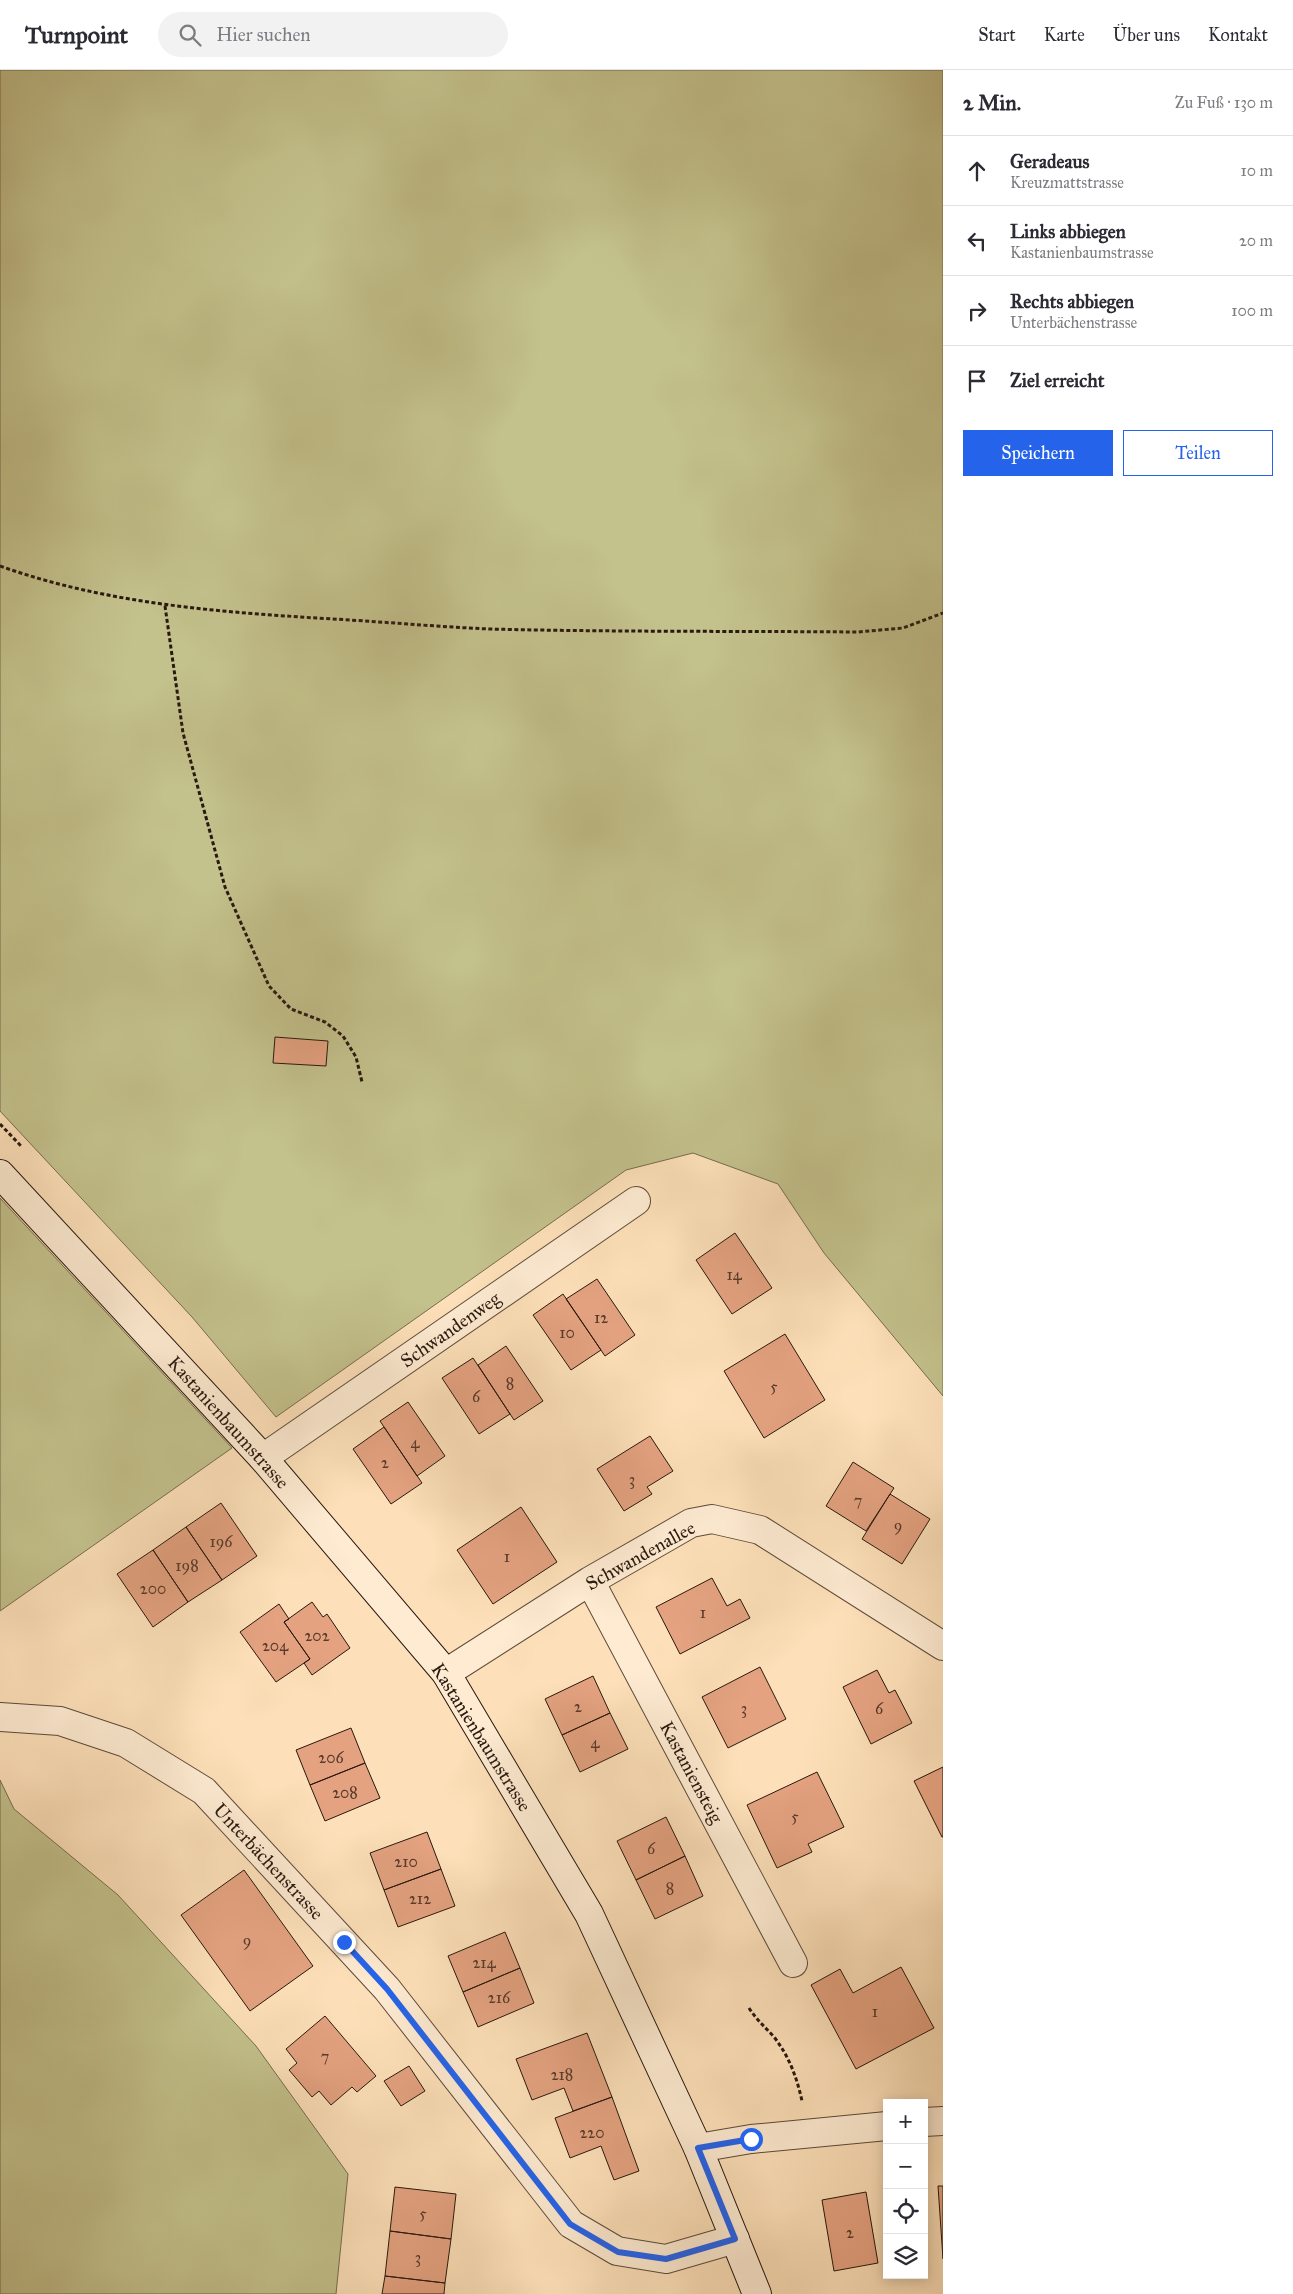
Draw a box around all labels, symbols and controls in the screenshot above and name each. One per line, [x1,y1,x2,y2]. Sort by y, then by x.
search box [158,12,508,57]
text: Turnpoint [25,20,128,50]
icon: search [176,21,204,49]
text: Hier suchen [216,23,311,46]
text: Start [978,24,1016,46]
text: Karte [1044,24,1085,46]
text: Über uns [1113,24,1180,46]
text: Kontakt [1208,24,1268,46]
text: 2 Min. [963,90,1021,116]
text: Zu Fuß · 130 m [1175,93,1273,112]
text: Geradeaus [1010,150,1089,173]
icon: ahead [963,157,991,185]
text: 10 m [1241,161,1273,180]
text: Kreuzmattstrasse [1010,173,1124,192]
text: Links abbiegen [1010,220,1126,243]
icon: left [963,227,991,255]
text: 20 m [1239,231,1273,250]
text: Kastanienbaumstrasse [1010,243,1154,262]
text: Rechts abbiegen [1010,290,1134,313]
icon: right [963,297,991,325]
text: 100 m [1231,301,1273,320]
text: Unterbächenstrasse [1010,313,1137,332]
icon: arrive [963,367,991,395]
text: Ziel erreicht [1010,369,1104,392]
button: Speichern [963,430,1113,476]
button: Teilen [1123,430,1273,476]
house number: 14 [726,1265,743,1284]
street label: Schwandenweg [396,1286,505,1373]
house number: 12 [594,1308,608,1327]
house number: 10 [559,1323,575,1342]
street label: Kastanienbaumstrasse [163,1351,294,1493]
house number: 8 [506,1374,514,1393]
house number: 5 [770,1377,778,1396]
house number: 6 [472,1387,481,1406]
house number: 4 [411,1433,421,1452]
house number: 2 [381,1453,389,1472]
house number: 3 [629,1470,635,1489]
house number: 7 [854,1491,862,1510]
street label: Schwandenallee [581,1516,699,1595]
house number: 9 [894,1516,902,1535]
house number: 196 [210,1532,233,1551]
house number: 1 [504,1547,510,1566]
house number: 198 [175,1556,199,1575]
house number: 200 [140,1579,166,1598]
house number: 1 [700,1603,706,1622]
house number: 202 [304,1626,330,1645]
house number: 204 [262,1636,289,1655]
street label: Kastanienbaumstrasse [427,1659,537,1816]
house number: 2 [574,1697,582,1716]
house number: 3 [741,1699,747,1718]
house number: 6 [875,1699,884,1718]
street label: Kastaniensteig [654,1717,728,1828]
house number: 4 [591,1733,601,1752]
house number: 206 [318,1748,345,1767]
house number: 208 [332,1783,358,1802]
street label: Unterbächenstrasse [209,1798,329,1924]
house number: 5 [791,1807,799,1826]
house number: 6 [647,1839,656,1858]
house number: 210 [394,1852,418,1871]
house number: 8 [666,1879,674,1898]
house number: 212 [409,1889,431,1908]
house number: 9 [243,1931,251,1950]
route end [333,1931,356,1954]
house number: 214 [472,1953,497,1972]
house number: 216 [488,1988,511,2007]
house number: 1 [872,2002,878,2021]
house number: 7 [321,2047,329,2066]
house number: 218 [551,2065,573,2084]
map controls [883,2099,928,2279]
button: + [883,2099,928,2144]
house number: 220 [579,2123,605,2142]
route start [740,2128,763,2151]
button: − [883,2144,928,2189]
button: locate [883,2189,928,2234]
house number: 5 [419,2204,427,2223]
house number: 2 [846,2223,854,2242]
button: layers [883,2234,928,2279]
house number: 3 [415,2248,421,2267]

